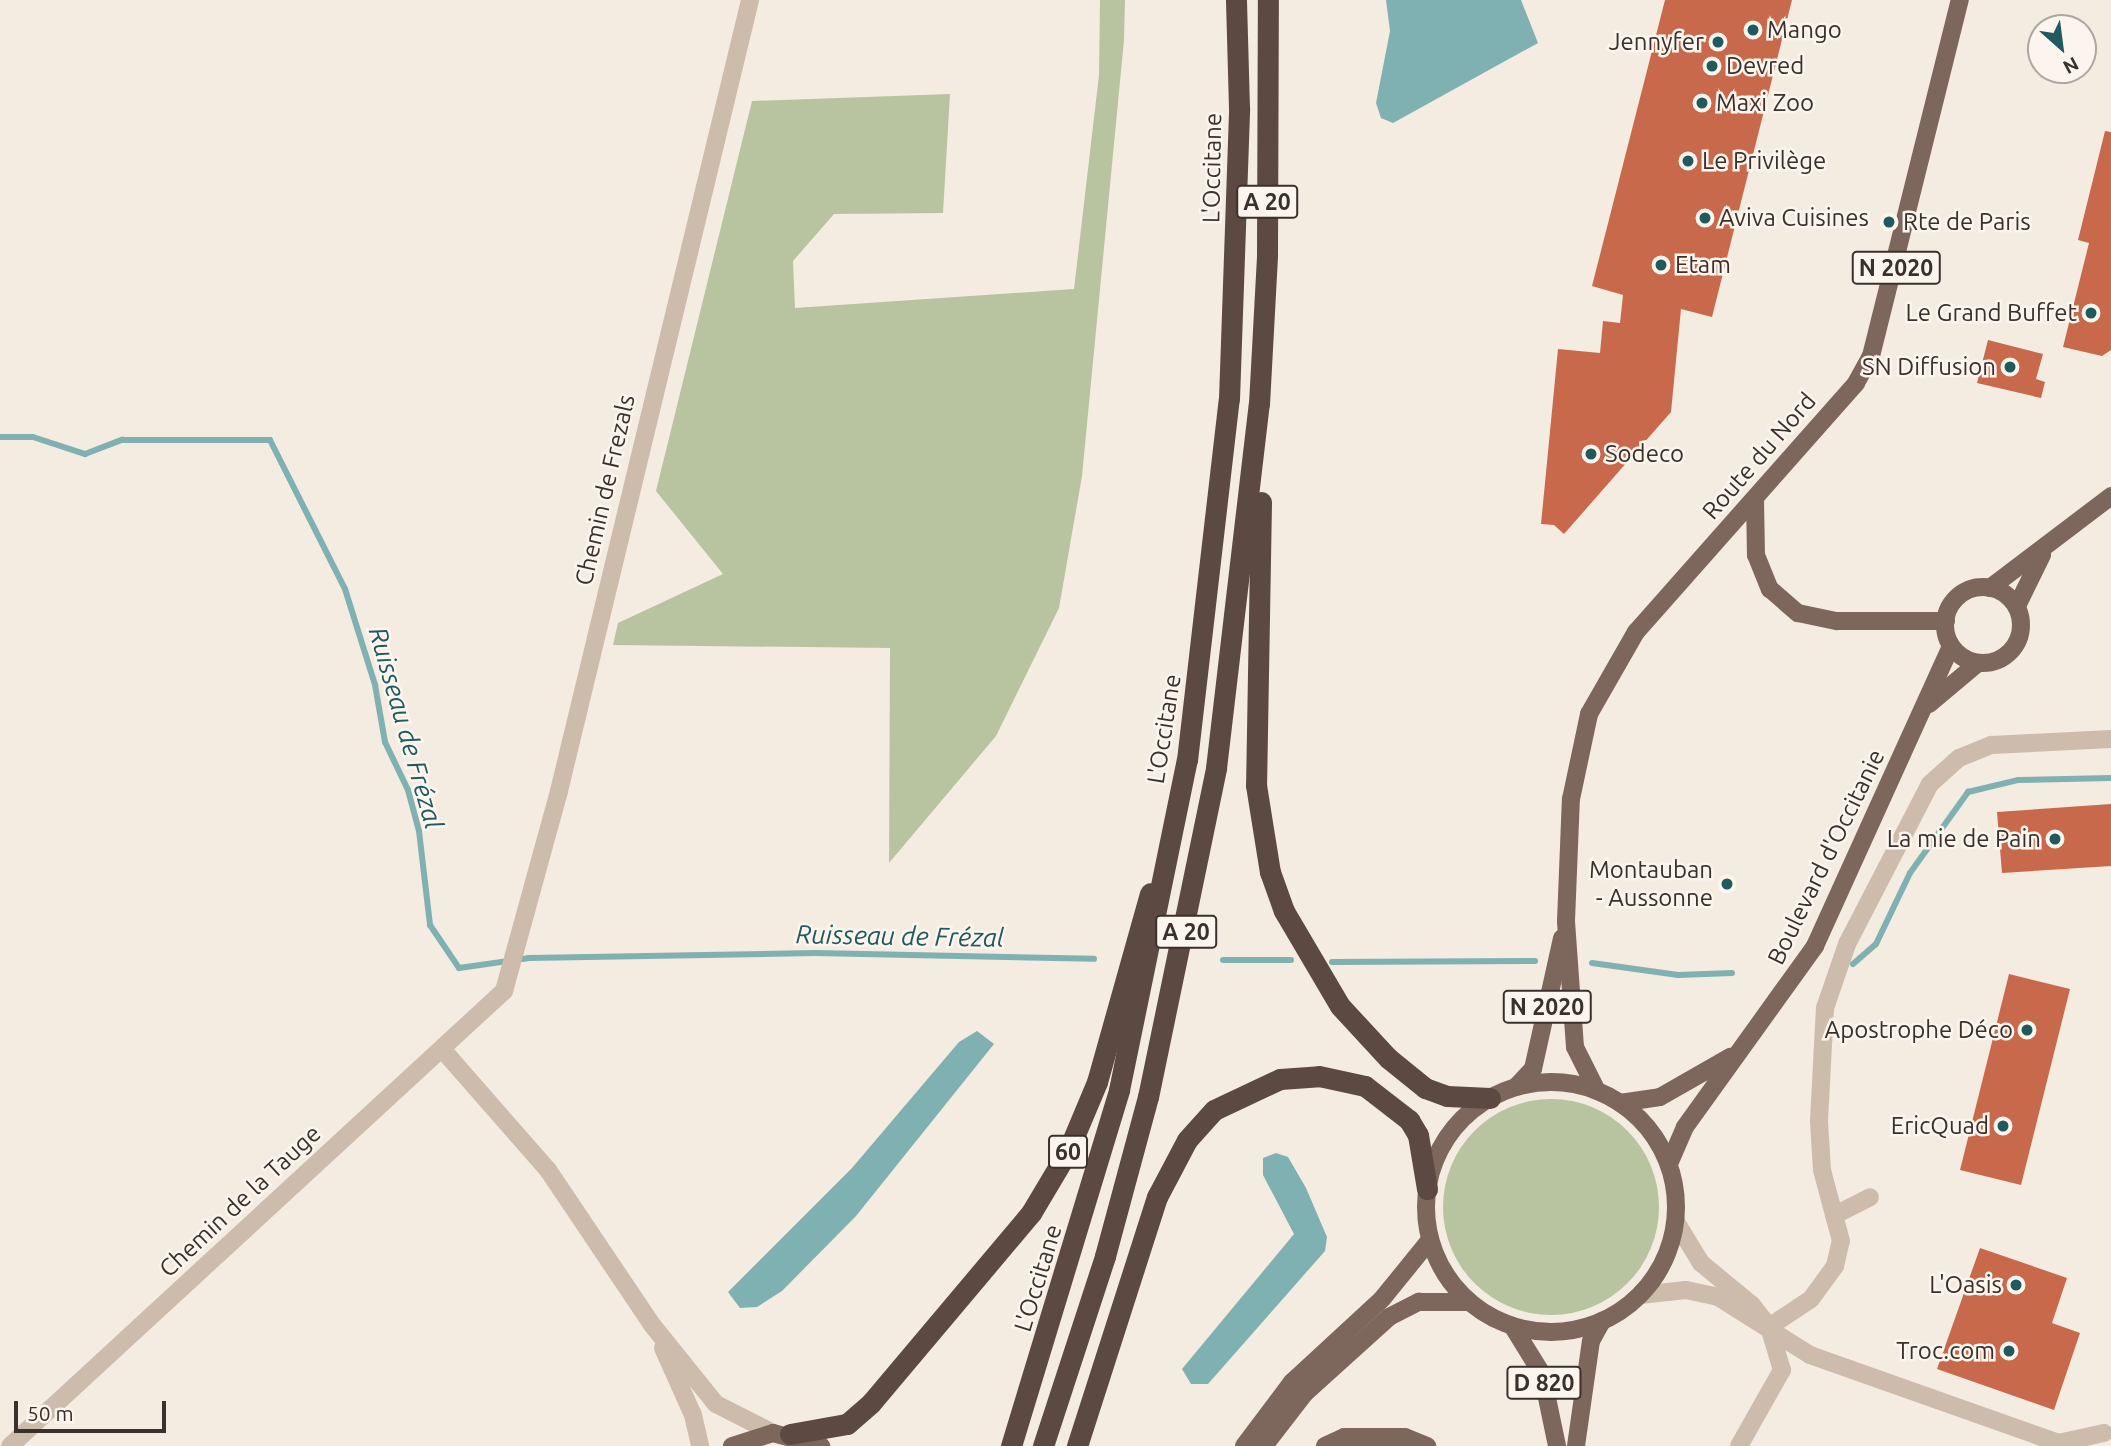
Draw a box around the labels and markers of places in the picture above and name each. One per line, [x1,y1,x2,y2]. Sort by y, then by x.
place label: Mango [1767,16,1842,44]
marker: Mango [1745,22,1761,38]
place label: Jennyfer [1609,28,1704,56]
marker: Jennyfer [1710,34,1726,50]
place label: Devred [1726,52,1804,80]
marker: Devred [1704,58,1720,74]
place label: Maxi Zoo [1716,89,1814,117]
marker: Maxi Zoo [1694,95,1710,111]
place label: Le Privilège [1702,147,1826,175]
marker: Le Privilège [1680,153,1696,169]
place label: Aviva Cuisines [1719,204,1869,232]
place label: Rte de Paris [1903,208,2031,236]
marker: Aviva Cuisines [1697,210,1713,226]
marker: Rte de Paris [1881,214,1897,230]
place label: Etam [1675,251,1731,279]
marker: Etam [1653,257,1669,273]
place label: Le Grand Buffet [1906,299,2077,327]
marker: Le Grand Buffet [2083,305,2099,321]
place label: SN Diffusion [1862,353,1996,381]
marker: SN Diffusion [2002,359,2018,375]
place label: Sodeco [1605,440,1684,468]
marker: Sodeco [1583,446,1599,462]
place label: La mie de Pain [1887,825,2041,853]
marker: La mie de Pain [2047,831,2063,847]
place label: Montauban - Aussonne [1589,856,1713,912]
marker: Montauban - Aussonne [1719,876,1735,892]
place label: Apostrophe Déco [1825,1016,2013,1044]
marker: Apostrophe Déco [2019,1022,2035,1038]
place label: EricQuad [1891,1112,1989,1140]
marker: EricQuad [1995,1118,2011,1134]
place label: L'Oasis [1929,1271,2002,1299]
marker: L'Oasis [2008,1277,2024,1293]
place label: Troc.com [1896,1337,1995,1365]
marker: Troc.com [2001,1343,2017,1359]

